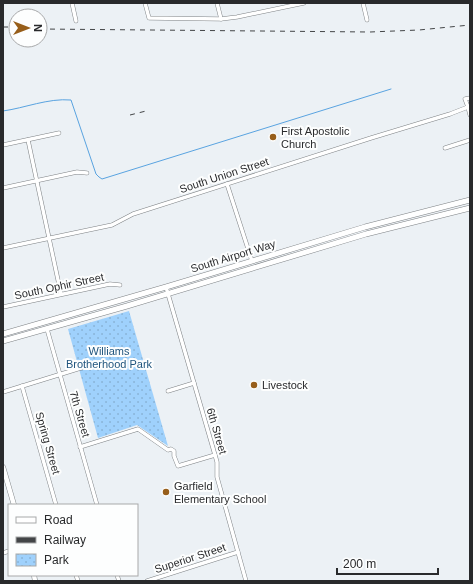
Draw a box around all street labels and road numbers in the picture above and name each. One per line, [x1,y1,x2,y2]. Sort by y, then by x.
street label: South Union Street [178,155,270,195]
street label: South Airport Way [189,237,277,275]
street label: South Ophir Street [13,271,105,301]
street label: 7th Street [68,389,92,439]
street label: 6th Street [205,406,229,456]
street label: Spring Street [33,410,63,476]
street label: Superior Street [153,541,227,575]

